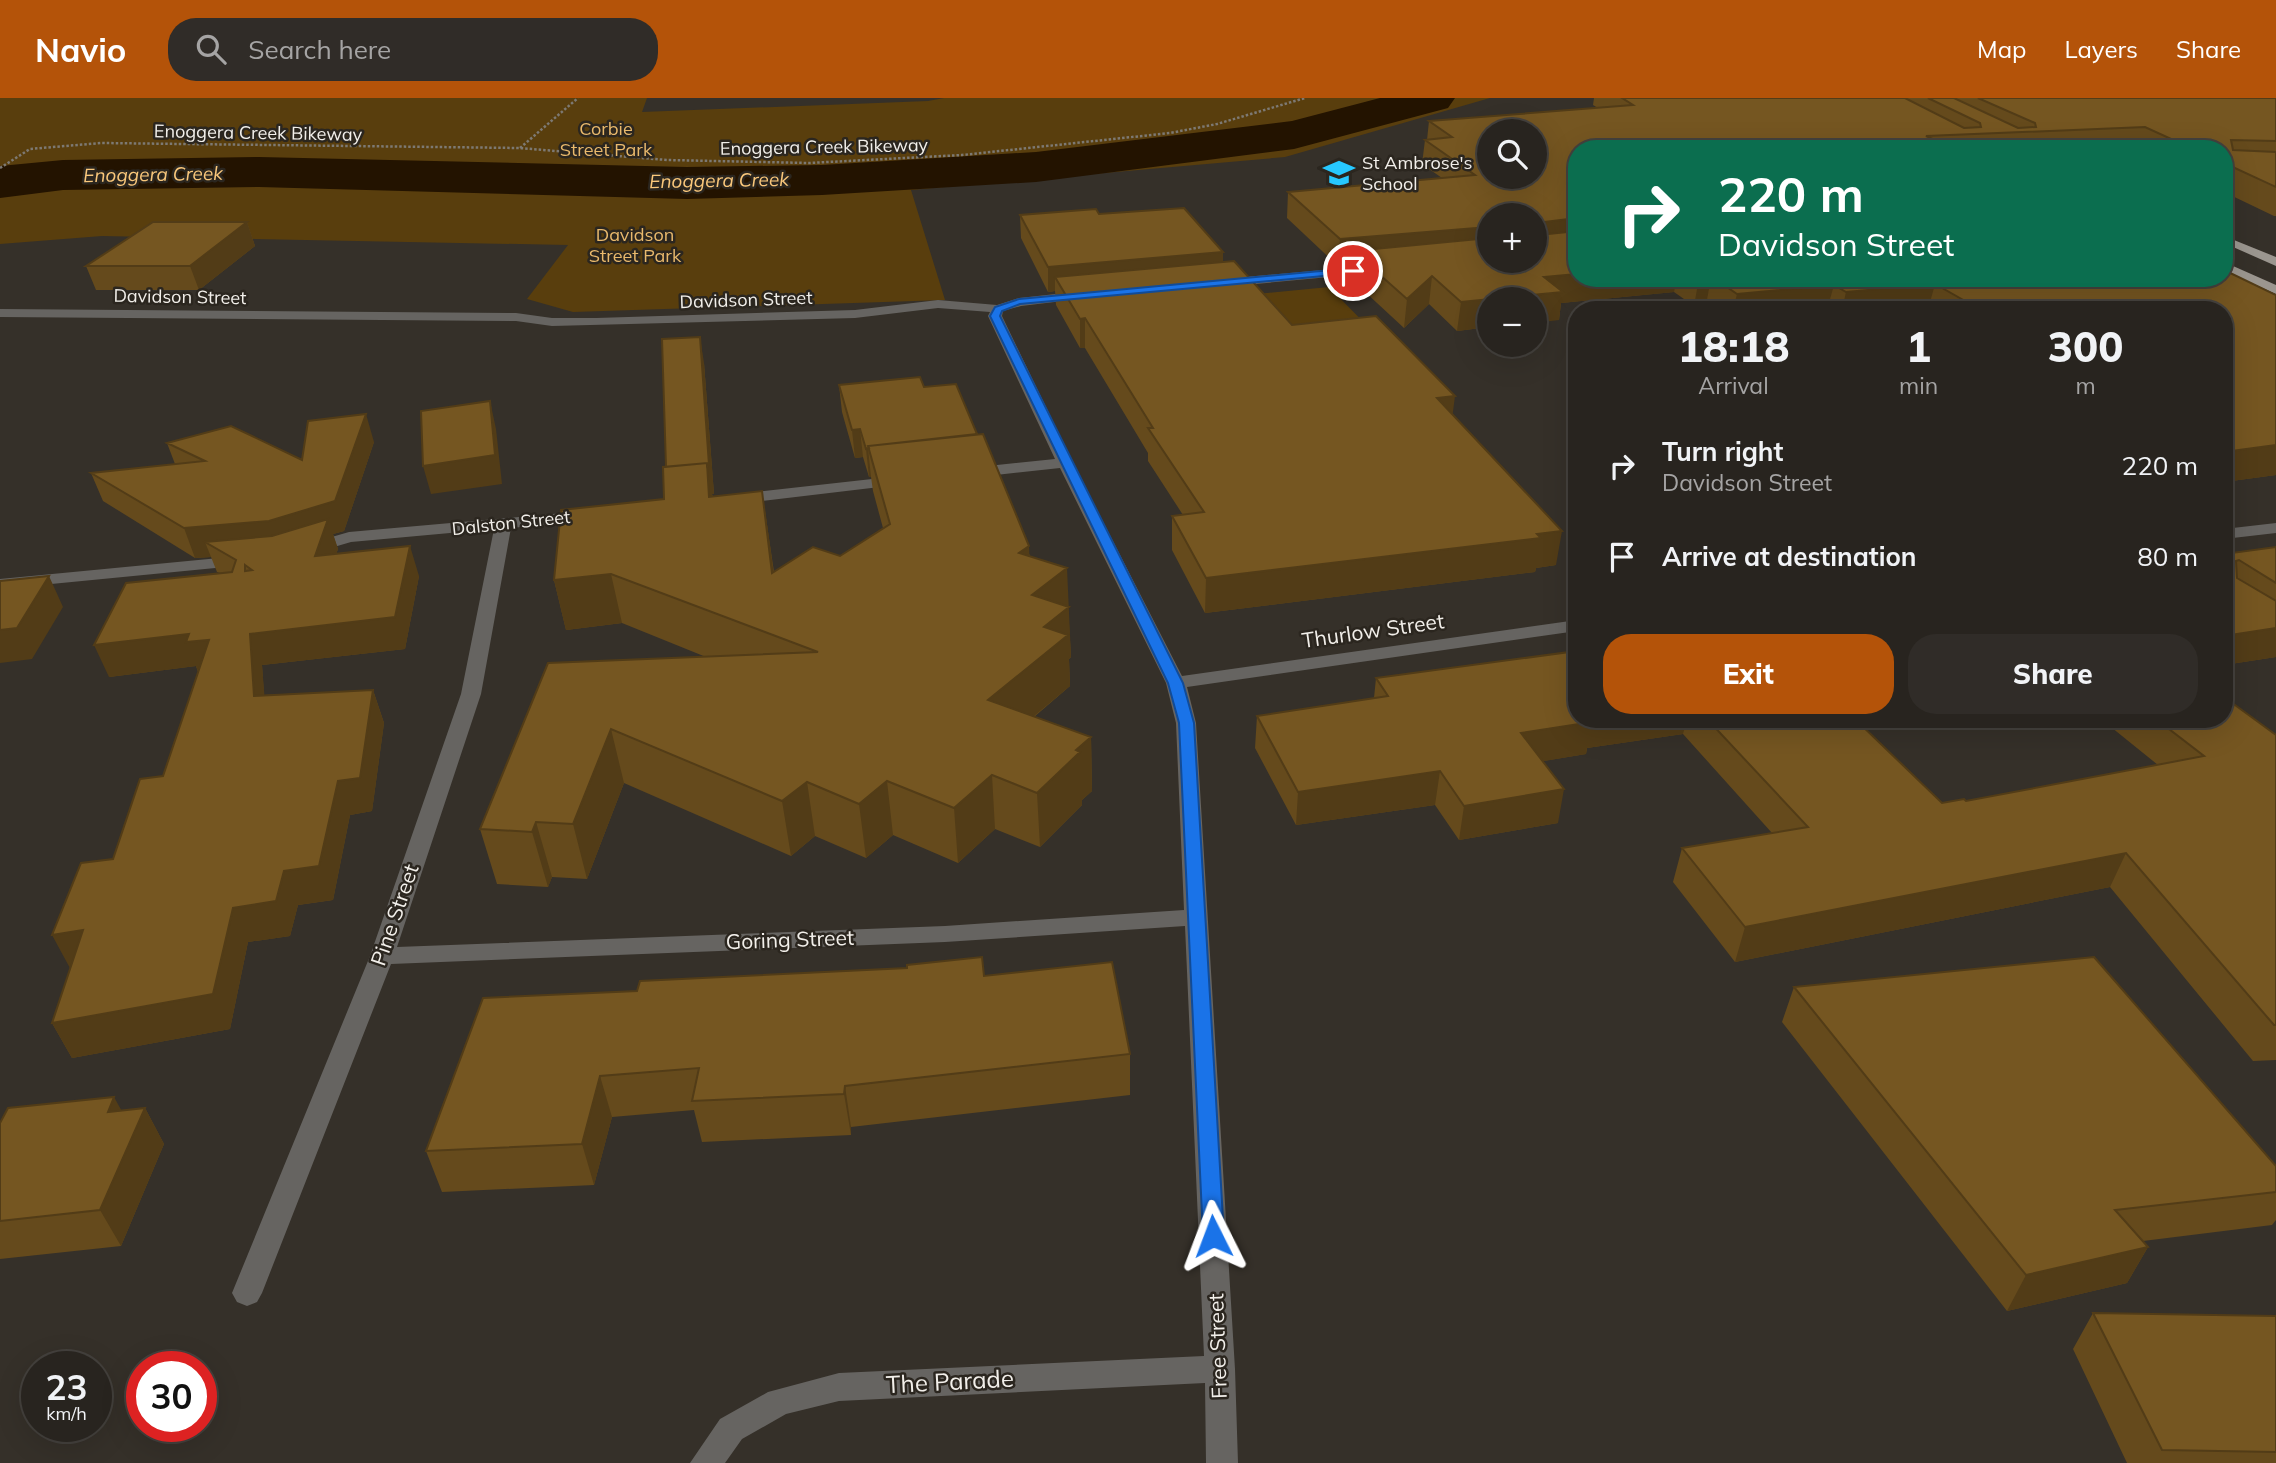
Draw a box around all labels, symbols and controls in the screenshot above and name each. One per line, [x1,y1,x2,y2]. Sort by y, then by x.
search box [168,18,658,81]
text: Navio [35,29,126,70]
icon: search [192,30,230,68]
text: Search here [248,33,391,66]
text: Map [1977,34,2026,64]
text: Layers [2064,34,2138,64]
text: Share [2176,34,2241,64]
park label: Corbie Street Park [560,117,653,161]
street label: Enoggera Creek Bikeway [154,119,363,146]
map controls [1477,119,1547,357]
button: search [1477,119,1547,189]
street label: Enoggera Creek Bikeway [720,133,929,160]
place label: St Ambrose's School [1362,151,1472,195]
school or university icon: St Ambrose's School [1322,156,1356,190]
water label: Enoggera Creek [83,161,224,187]
text: 220 m [1718,163,1864,224]
water label: Enoggera Creek [649,167,790,193]
icon: right [1603,168,1694,259]
button: + [1477,203,1547,273]
park label: Davidson Street Park [589,223,682,267]
text: Davidson Street [1718,224,1955,264]
pin [1323,241,1383,301]
icon: arrive [1334,252,1372,290]
street label: Davidson Street [113,284,247,309]
street label: Davidson Street [679,286,813,313]
button: − [1477,287,1547,357]
text: 18:18 [1678,320,1789,373]
text: 1 [1906,320,1931,373]
text: 300 [2048,320,2123,373]
text: Arrival [1698,371,1769,400]
text: min [1899,371,1938,400]
text: m [2075,371,2096,400]
text: Turn right [1662,435,1783,468]
icon: right [1603,447,1641,485]
text: 220 m [2122,449,2198,482]
text: Davidson Street [1662,468,1832,497]
street label: Dalston Street [451,505,571,540]
icon: arrive [1603,538,1641,576]
text: Arrive at destination [1662,540,1917,573]
text: 80 m [2137,540,2198,573]
street label: Thurlow Street [1300,607,1446,653]
button: Exit [1603,634,1894,714]
button: Share [1908,634,2198,714]
street label: Pine Street [365,860,424,969]
street label: Goring Street [725,924,855,954]
position arrow [1176,1199,1250,1273]
street label: Free Street [1202,1293,1232,1399]
speed limit sign: 30 [126,1351,217,1442]
street label: The Parade [885,1363,1015,1399]
text: 23 [45,1365,88,1409]
text: km/h [46,1402,87,1425]

